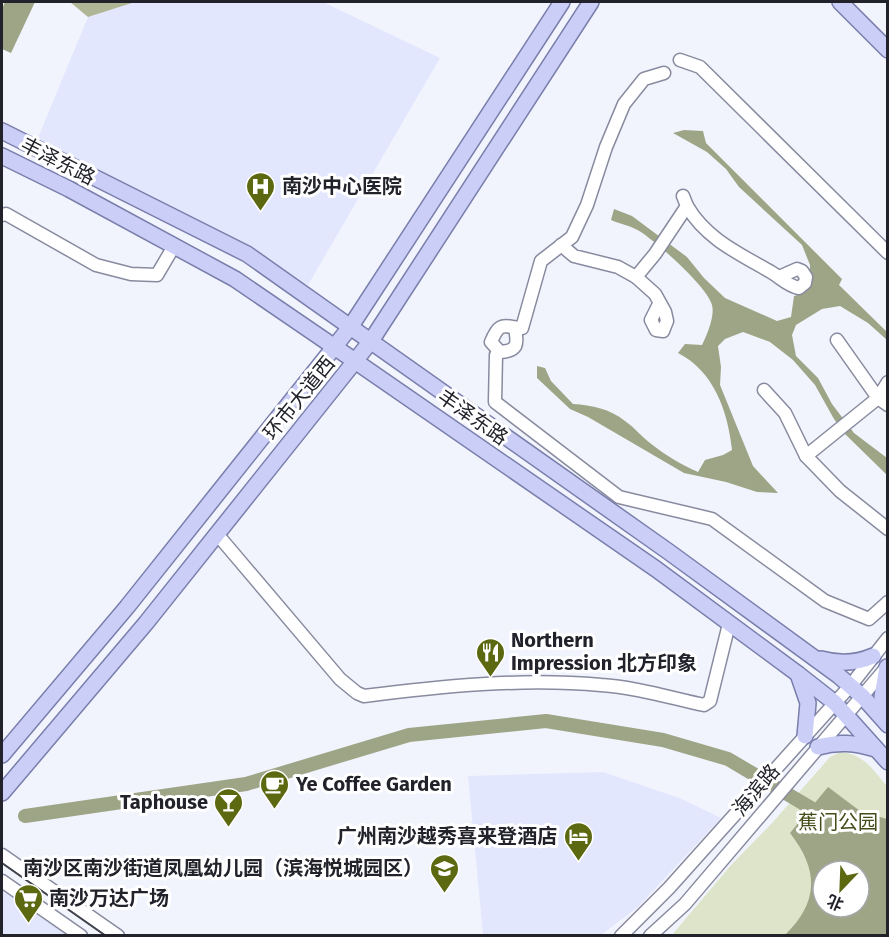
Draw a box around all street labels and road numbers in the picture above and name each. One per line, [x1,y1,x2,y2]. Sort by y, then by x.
street label: 丰泽东路 [17,132,99,190]
street label: 环市大道西 [258,352,340,444]
street label: 丰泽东路 [433,384,513,450]
street label: 海滨路 [728,759,784,821]

